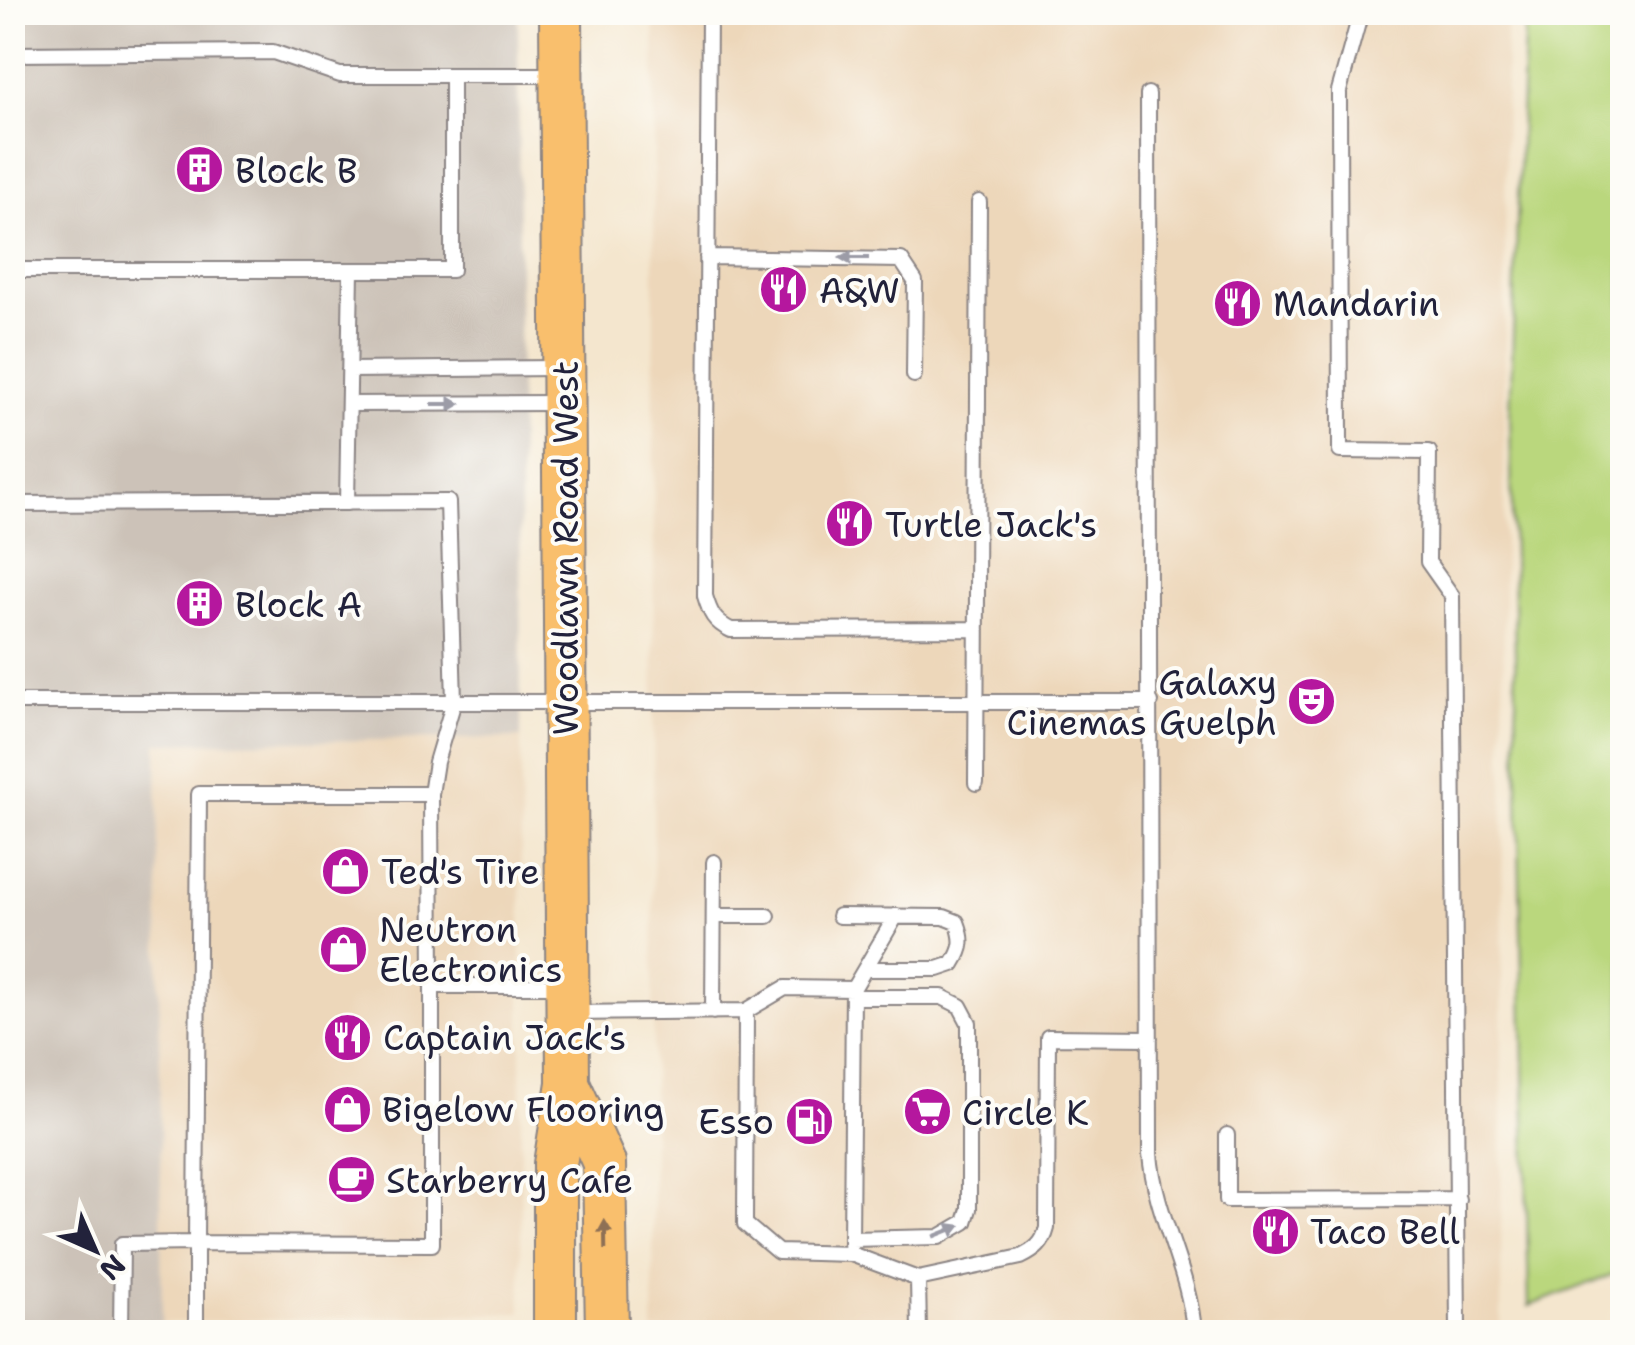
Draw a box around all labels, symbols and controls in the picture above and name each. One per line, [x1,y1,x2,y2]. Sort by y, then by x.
building icon: Block B [174,144,226,196]
place label: Block B [235,147,357,194]
one-way arrow [837,249,869,265]
restaurant icon: A&W [758,264,810,316]
place label: A&W [819,267,900,314]
restaurant icon: Mandarin [1212,277,1264,329]
place label: Mandarin [1273,280,1439,327]
street label: Woodlawn Road West [542,361,589,735]
one-way arrow [431,395,463,411]
restaurant icon: Turtle Jack's [824,498,876,550]
place label: Turtle Jack's [885,501,1097,548]
building icon: Block A [174,578,226,630]
place label: Block A [235,581,362,628]
place label: Galaxy Cinemas Guelph [1007,659,1277,746]
theatre icon: Galaxy Cinemas Guelph [1286,676,1338,728]
shop icon: Ted's Tire [320,845,372,897]
place label: Ted's Tire [381,848,540,895]
place label: Neutron Electronics [379,906,562,993]
shop icon: Neutron Electronics [318,923,370,975]
restaurant icon: Captain Jack's [322,1011,374,1063]
place label: Captain Jack's [383,1014,626,1061]
shop icon: Bigelow Flooring [321,1083,373,1135]
place label: Bigelow Flooring [382,1086,665,1133]
supermarket icon: Circle K [901,1086,953,1138]
place label: Circle K [962,1089,1089,1136]
fuel station icon: Esso [783,1095,835,1147]
place label: Esso [698,1098,774,1145]
cafe icon: Starberry Cafe [325,1154,377,1206]
place label: Starberry Cafe [386,1157,633,1204]
north arrow [45,1200,145,1300]
restaurant icon: Taco Bell [1249,1205,1301,1257]
place label: Taco Bell [1310,1208,1460,1255]
one-way arrow [597,1219,613,1251]
one-way arrow [932,1222,962,1238]
text: N [91,1246,134,1289]

